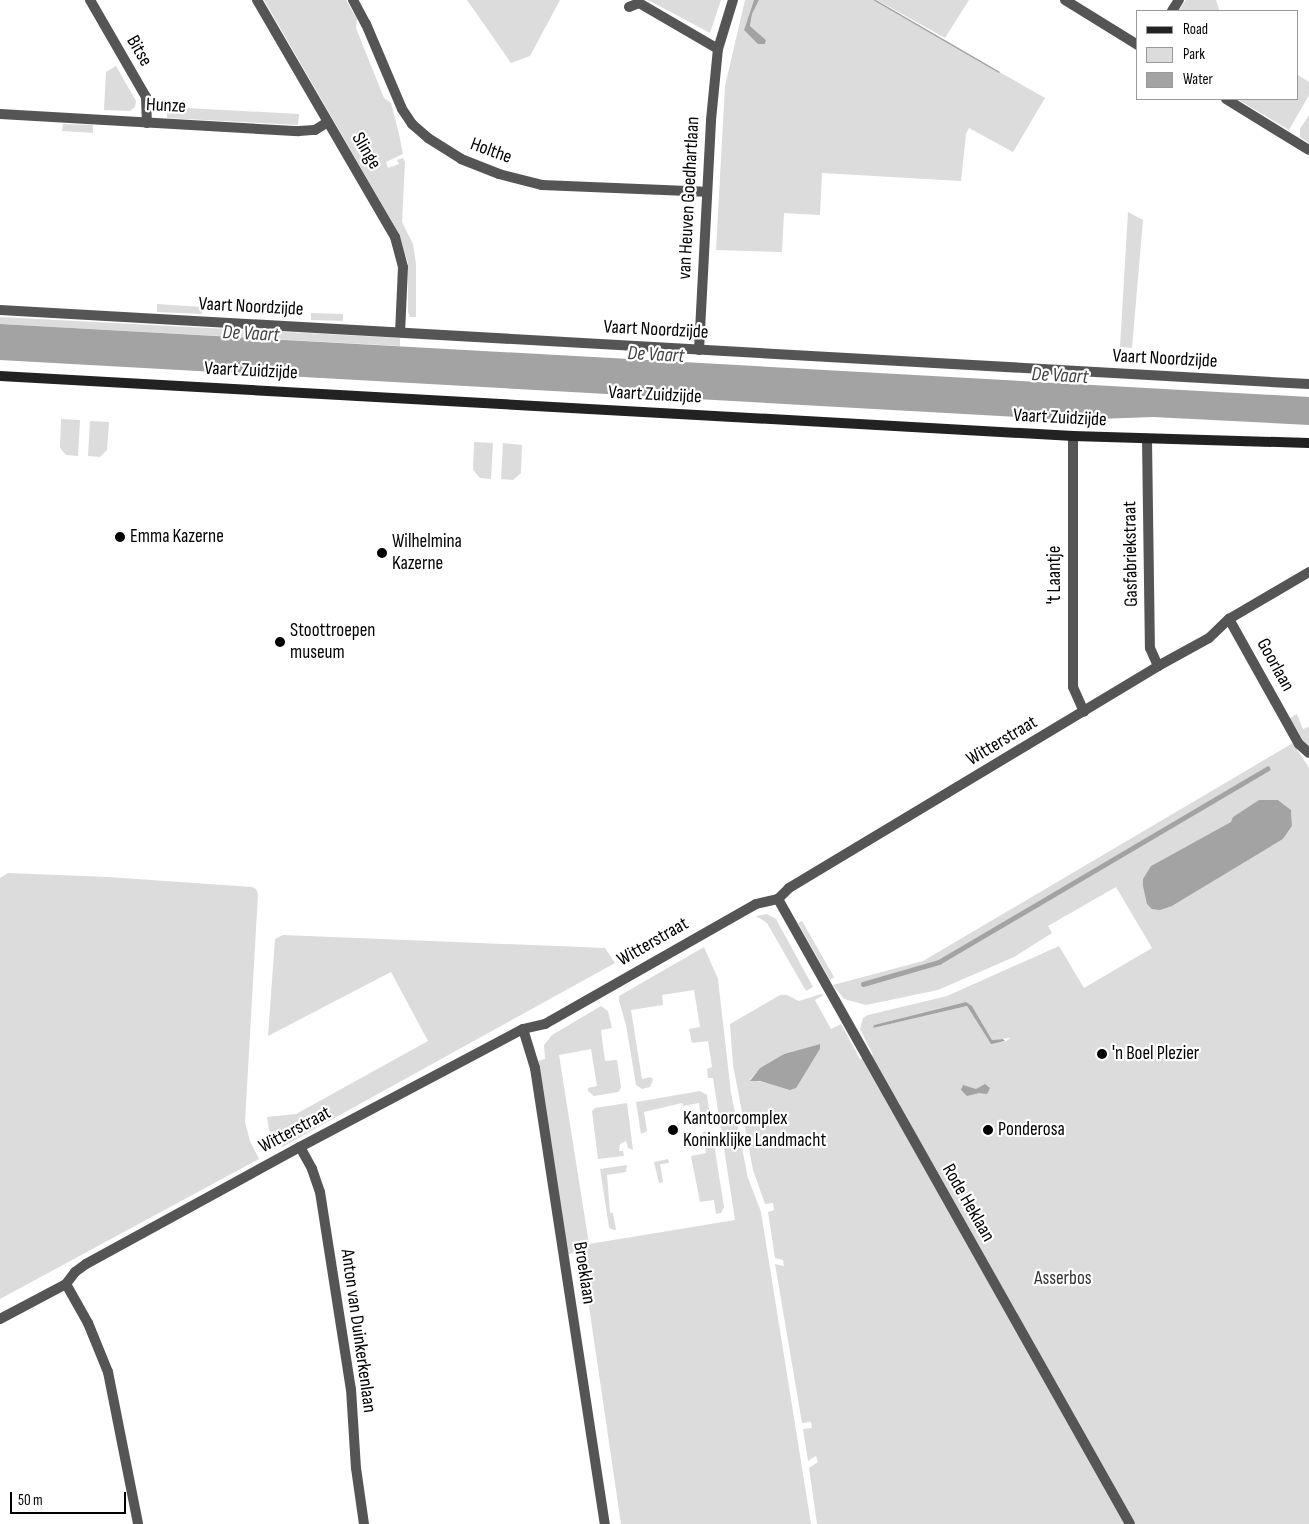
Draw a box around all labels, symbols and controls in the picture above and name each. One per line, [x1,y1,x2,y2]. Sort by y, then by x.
legend [1136,10,1299,100]
text: Road [1183,20,1208,39]
street label: Bitse [121,31,157,71]
text: Park [1183,45,1205,64]
text: Water [1183,70,1213,89]
street label: Hunze [145,94,187,118]
street label: van Heuven Goedhartlaan [673,116,705,280]
street label: Slinge [346,128,386,174]
street label: Holthe [467,133,515,169]
street label: Vaart Noordzijde [198,293,304,321]
street label: Vaart Noordzijde [603,316,709,344]
water label: De Vaart [222,321,280,347]
water label: De Vaart [627,342,685,368]
street label: Vaart Noordzijde [1112,345,1218,373]
street label: Vaart Zuidzijde [204,357,298,385]
water label: De Vaart [1031,363,1089,389]
street label: Vaart Zuidzijde [608,381,702,409]
street label: Vaart Zuidzijde [1013,404,1107,432]
street label: Gasfabriekstraat [1119,501,1143,607]
place label: Emma Kazerne [130,526,224,548]
marker: Emma Kazerne [114,531,126,543]
place label: Wilhelmina Kazerne [392,531,462,575]
street label: 't Laantje [1044,546,1066,604]
marker: Wilhelmina Kazerne [376,547,388,559]
place label: Stoottroepen museum [290,620,375,664]
street label: Goorlaan [1251,635,1299,695]
marker: Stoottroepen museum [274,636,286,648]
street label: Witterstraat [963,711,1041,771]
street label: Witterstraat [613,913,693,971]
place label: 'n Boel Plezier [1112,1043,1199,1065]
marker: 'n Boel Plezier [1096,1048,1108,1060]
street label: Witterstraat [255,1102,335,1158]
place label: Kantoorcomplex Koninklijke Landmacht [683,1108,826,1152]
place label: Ponderosa [998,1119,1065,1141]
marker: Kantoorcomplex Koninklijke Landmacht [667,1124,679,1136]
marker: Ponderosa [982,1124,994,1136]
street label: Rode Heklaan [937,1160,999,1246]
street label: Broeklaan [568,1240,600,1306]
street label: Anton van Duinkerkenlaan [335,1248,381,1414]
park label: Asserbos [1034,1268,1092,1290]
scale bar [12,1482,129,1514]
text: 50 m [18,1491,43,1510]

